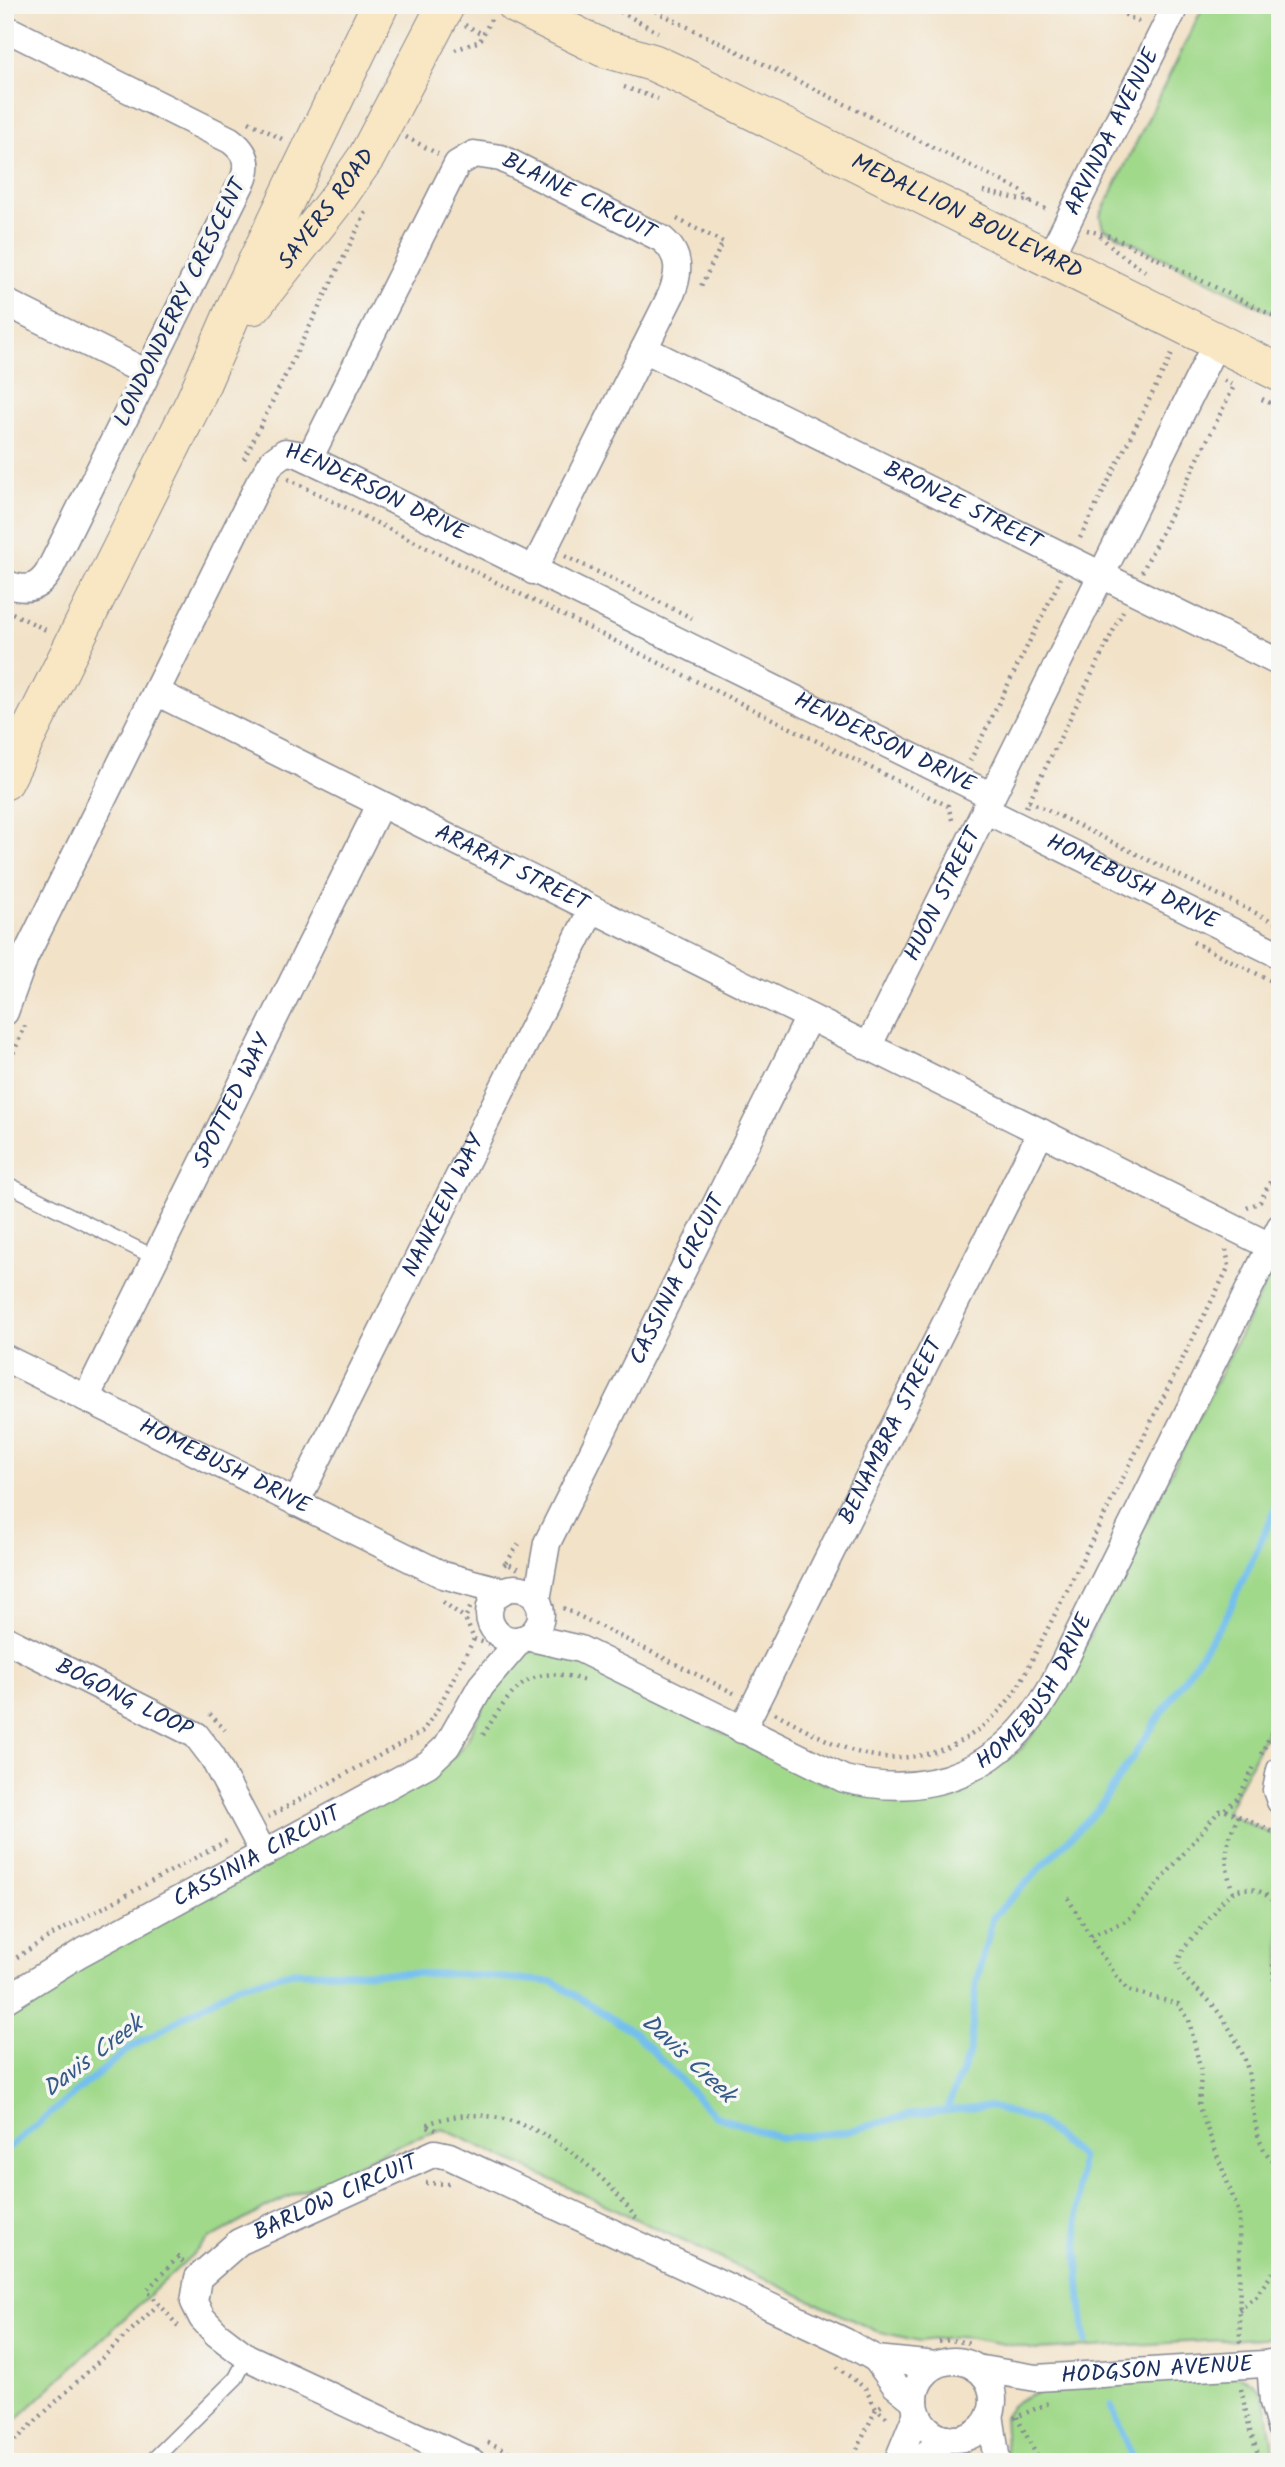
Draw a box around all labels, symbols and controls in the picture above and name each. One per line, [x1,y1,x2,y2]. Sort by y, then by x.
street label: ARVINDA AVENUE [1055,42,1170,222]
street label: SAYERS ROAD [270,141,385,278]
street label: BLAINE CIRCUIT [496,143,663,252]
street label: MEDALLION BOULEVARD [845,145,1089,290]
street label: LONDONDERRY CRESCENT [105,171,258,433]
street label: HENDERSON DRIVE [283,434,473,552]
street label: BRONZE STREET [877,452,1049,561]
street label: HENDERSON DRIVE [787,683,982,803]
street label: ARARAT STREET [428,815,596,923]
street label: HUON STREET [895,820,992,968]
street label: HOMEBUSH DRIVE [1040,825,1225,940]
street label: SPOTTED WAY [184,1027,282,1175]
street label: NANKEEN WAY [393,1127,495,1284]
street label: CASSINIA CIRCUIT [620,1187,737,1371]
street label: BENAMBRA STREET [830,1330,954,1531]
street label: HOMEBUSH DRIVE [132,1409,317,1525]
street label: HOMEBUSH DRIVE [969,1607,1103,1780]
street label: BOGONG LOOP [49,1649,199,1749]
street label: CASSINIA CIRCUIT [167,1796,349,1917]
water label: Davis Creek [34,2004,155,2108]
water label: Davis Creek [632,2005,747,2116]
street label: BARLOW CIRCUIT [248,2144,425,2251]
street label: HODGSON AVENUE [1060,2347,1254,2394]

